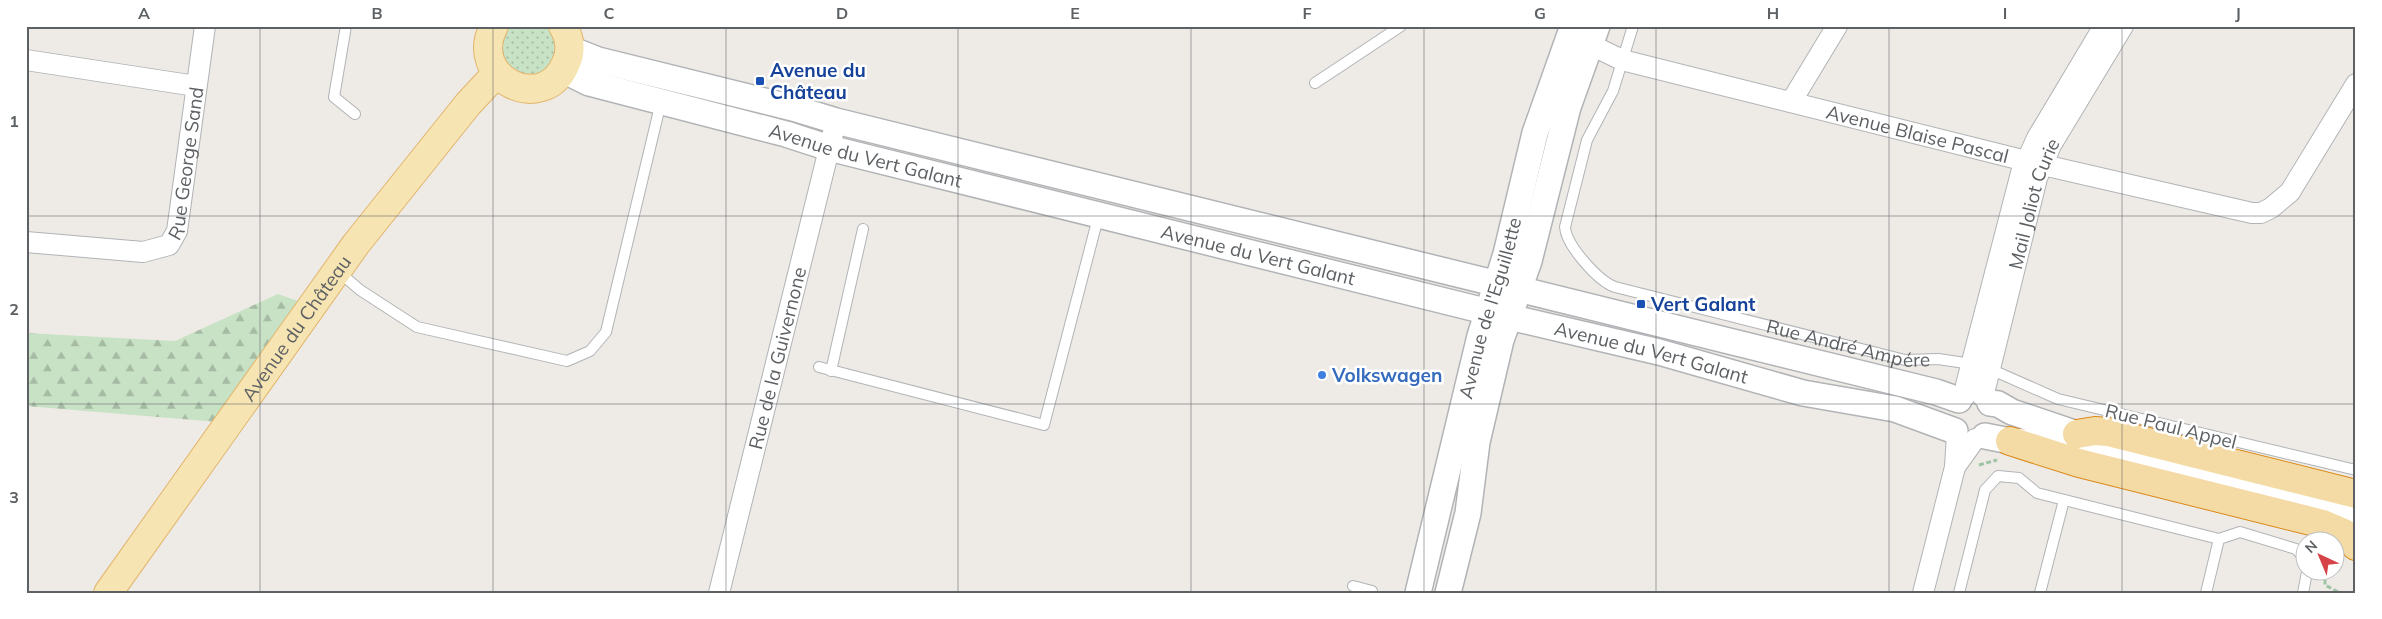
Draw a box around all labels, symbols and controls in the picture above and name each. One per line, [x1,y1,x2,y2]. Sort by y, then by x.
text: A [138,3,150,23]
text: B [371,3,383,23]
text: C [604,3,615,23]
text: D [836,3,848,23]
text: E [1070,3,1080,23]
text: F [1302,3,1312,23]
text: G [1534,3,1546,23]
text: H [1767,3,1779,23]
text: I [2003,3,2007,23]
text: J [2235,3,2241,23]
place label: Avenue du Château [770,58,866,104]
marker: Avenue du Château [754,75,766,87]
street label: Rue George Sand [162,85,209,244]
street label: Avenue Blaise Pascal [1824,100,2011,168]
text: 1 [9,111,19,131]
street label: Avenue du Vert Galant [766,118,965,193]
street label: Mail Joliot Curie [2003,133,2065,272]
street label: Avenue de l'Eguillette [1453,215,1526,401]
street label: Avenue du Vert Galant [1159,219,1358,290]
street label: Avenue du Château [236,250,356,406]
street label: Rue de la Guivernone [743,264,811,452]
place label: Vert Galant [1650,292,1756,316]
marker: Vert Galant [1635,298,1647,310]
text: 2 [9,299,19,319]
street label: Rue André Ampére [1764,314,1931,372]
street label: Avenue du Vert Galant [1552,316,1751,389]
place label: Volkswagen [1331,363,1442,387]
marker: Volkswagen [1316,369,1328,381]
street label: Rue Paul Appel [2103,398,2239,454]
text: 3 [9,487,19,507]
north arrow [2294,532,2344,582]
text: N [2301,537,2321,557]

